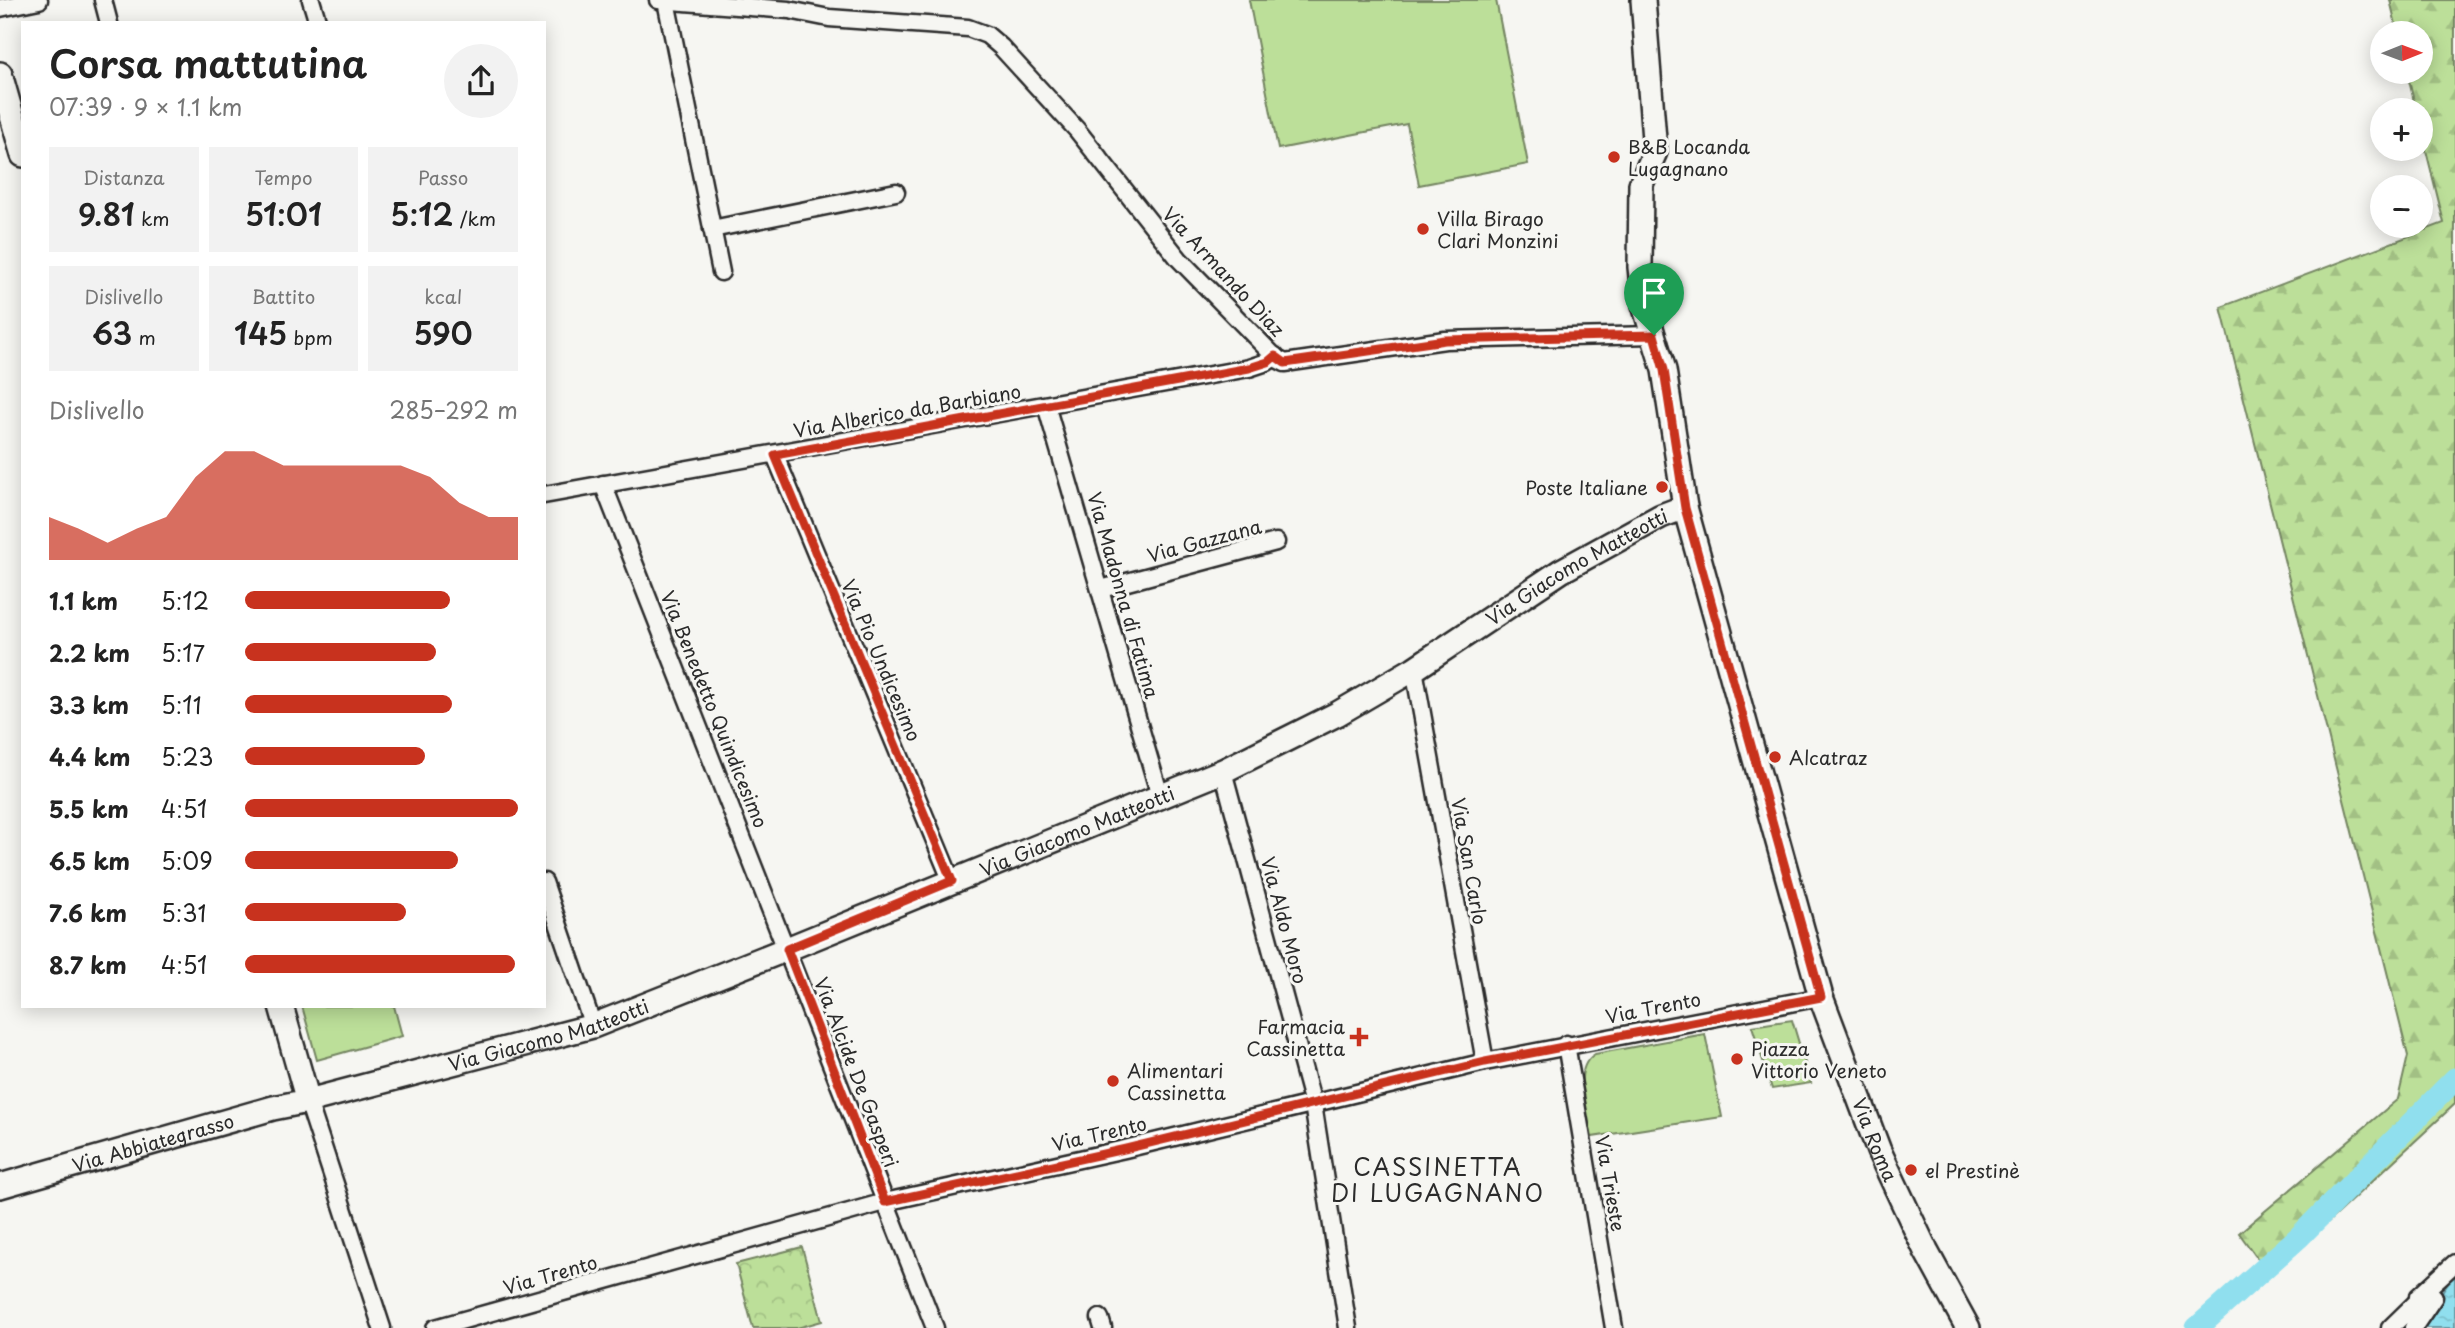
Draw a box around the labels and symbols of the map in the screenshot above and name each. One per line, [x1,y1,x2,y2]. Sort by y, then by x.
north arrow [2370,21,2432,84]
place label: B&B Locanda Lugagnano [1628,132,1750,182]
marker: B&B Locanda Lugagnano [1606,149,1622,165]
street label: Via Armando Diaz [1156,200,1292,342]
place label: Villa Birago Clari Monzini [1437,204,1558,254]
marker: Villa Birago Clari Monzini [1415,221,1431,237]
pin [1624,263,1684,335]
street label: Via Alberico da Barbiano [791,376,1023,444]
place label: Poste Italiane [1525,473,1648,501]
marker: Poste Italiane [1654,479,1670,495]
street label: Via Madonna di Fatima [1081,489,1167,702]
street label: Via Giacomo Matteotti [1480,501,1671,632]
street label: Via Gazzana [1144,511,1264,569]
street label: Via Pio Undicesimo [835,575,929,745]
street label: Via Benedetto Quindicesimo [655,586,775,832]
place label: Alcatraz [1789,743,1867,771]
marker: Alcatraz [1767,749,1783,765]
street label: Via Giacomo Matteotti [975,778,1178,883]
street label: Via San Carlo [1445,795,1495,927]
street label: Via Aldo Moro [1255,853,1315,987]
street label: Via Alcide De Gasperi [808,973,906,1171]
street label: Via Trento [1603,984,1703,1030]
street label: Via Giacomo Matteotti [445,991,653,1078]
place label: Farmacia Cassinetta [1246,1012,1345,1062]
marker: Farmacia Cassinetta [1351,1029,1367,1045]
place label: Piazza Vittorio Veneto [1751,1034,1887,1084]
marker: Piazza Vittorio Veneto [1729,1051,1745,1067]
place label: Alimentari Cassinetta [1127,1056,1226,1106]
marker: Alimentari Cassinetta [1105,1073,1121,1089]
street label: Via Roma [1846,1093,1905,1186]
street label: Via Abbiategrasso [69,1106,237,1179]
street label: Via Trento [1049,1108,1149,1158]
street label: Via Trieste [1589,1133,1633,1233]
district label: CASSINETTA DI LUGAGNANO [1331,1149,1545,1210]
place label: el Prestinè [1925,1156,2020,1184]
marker: el Prestinè [1903,1162,1919,1178]
street label: Via Trento [500,1247,600,1301]

